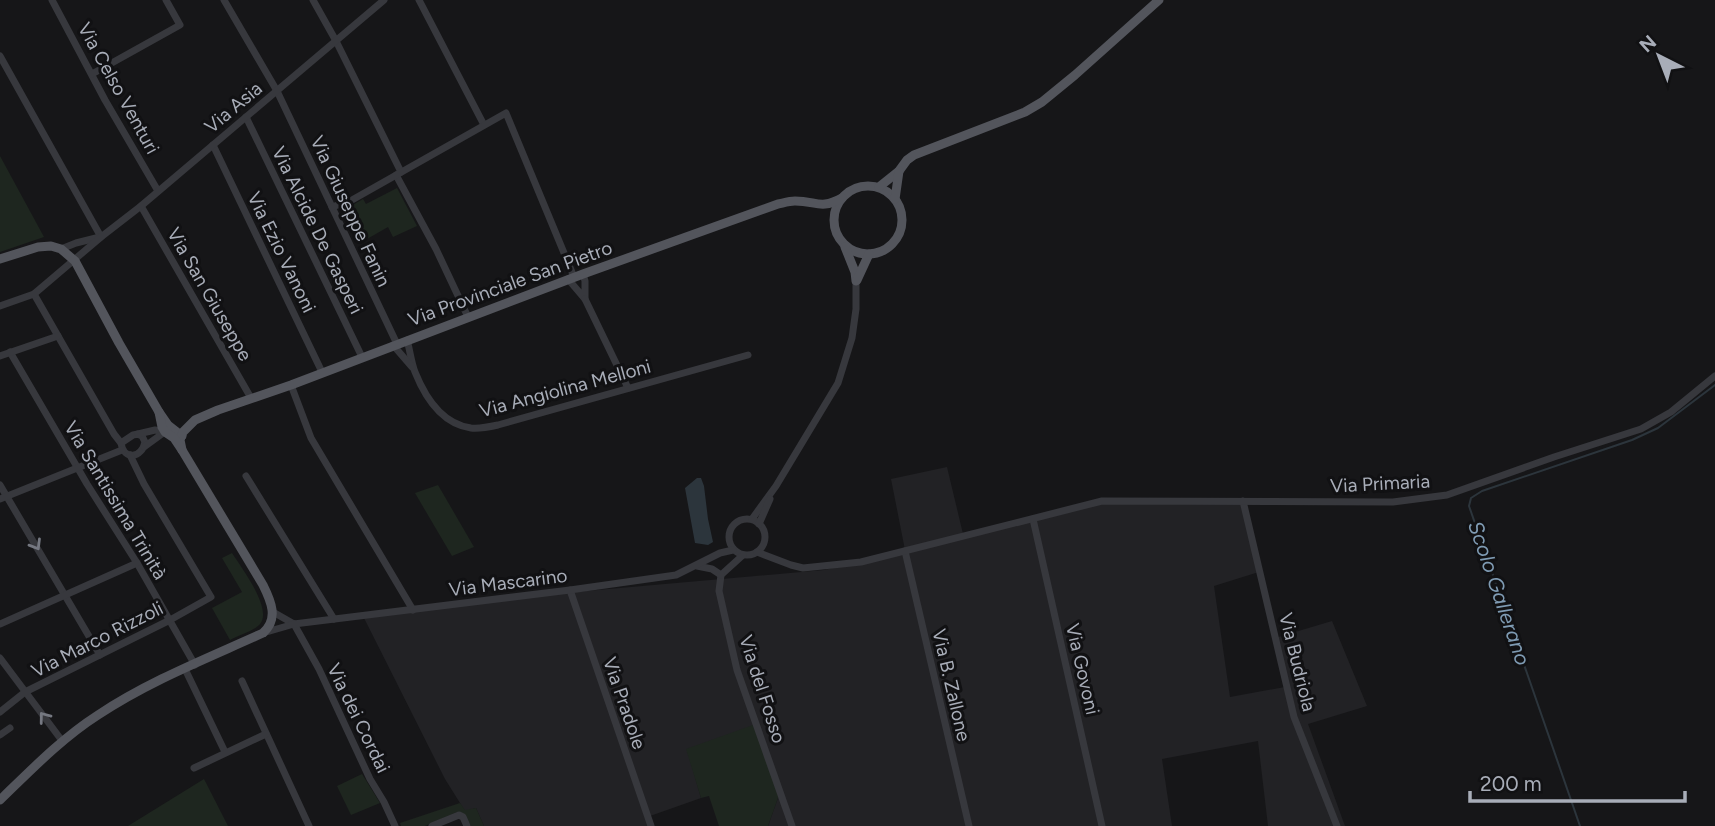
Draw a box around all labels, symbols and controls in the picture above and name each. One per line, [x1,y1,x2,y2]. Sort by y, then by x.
street label: Via Celso Venturi [73,18,164,158]
north arrow [1624,21,1694,91]
text: N [1635,30,1661,57]
street label: Via Asia [200,77,267,138]
street label: Via Giuseppe Fanin [306,132,396,290]
street label: Via Alcide De Gasperi [267,143,368,318]
street label: Via Ezio Vanoni [242,188,321,316]
street label: Via San Giuseppe [162,223,257,365]
street label: Via Provinciale San Pietro [405,236,615,331]
street label: Via Angiolina Melloni [477,355,653,422]
street label: Via Santissima Trinità [59,417,172,584]
street label: Via Primaria [1329,469,1431,498]
water label: Scolo Gallerano [1463,517,1536,668]
one-way arrow [28,538,41,551]
street label: Via Mascarino [448,564,569,601]
street label: Via Marco Rizzoli [28,596,167,683]
street label: Via Budriola [1274,610,1321,714]
street label: Via Govoni [1061,621,1104,717]
street label: Via B. Zallone [927,627,976,743]
street label: Via del Fosso [734,632,791,746]
street label: Via Pradole [598,654,651,752]
street label: Via dei Cordai [322,660,395,777]
one-way arrow [39,713,52,725]
scale bar [1470,760,1685,804]
text: 200 m [1480,771,1542,796]

